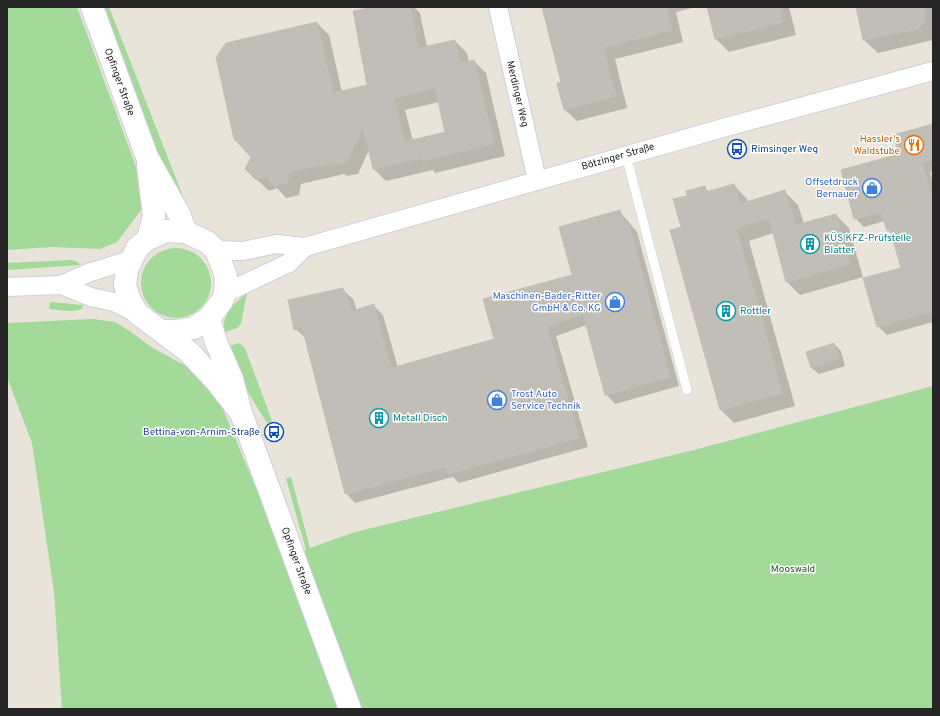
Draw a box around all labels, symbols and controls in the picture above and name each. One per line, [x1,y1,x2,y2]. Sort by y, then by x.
street label: Opfinger Straße [101,46,137,118]
street label: Merdinger Weg [503,60,531,128]
place label: Hassler's Waldstube [853,133,900,158]
restaurant icon: Hassler's Waldstube [903,134,925,156]
bus stop icon: Rimsinger Weg [726,138,748,160]
street label: Bötzinger Straße [580,140,656,174]
place label: Rimsinger Weg [751,143,818,156]
place label: Offsetdruck Bernauer [805,176,858,201]
shop icon: Offsetdruck Bernauer [861,177,883,199]
place label: KÜS KFZ-Prüfstelle Blatter [824,232,911,257]
building icon: KÜS KFZ-Prüfstelle Blatter [799,233,821,255]
place label: Maschinen-Bader-Ritter GmbH & Co. KG [493,290,601,315]
shop icon: Maschinen-Bader-Ritter GmbH & Co. KG [604,291,626,313]
building icon: Rottler [715,300,737,322]
place label: Rottler [740,305,771,318]
place label: Trost Auto Service Technik [511,388,581,413]
shop icon: Trost Auto Service Technik [486,389,508,411]
building icon: Metall Disch [368,407,390,429]
place label: Metall Disch [393,412,447,425]
bus stop icon: Bettina-von-Arnim-Straße [263,421,285,443]
place label: Bettina-von-Arnim-Straße [143,426,260,439]
street label: Opfinger Straße [278,525,314,597]
park label: Mooswald [771,563,815,576]

